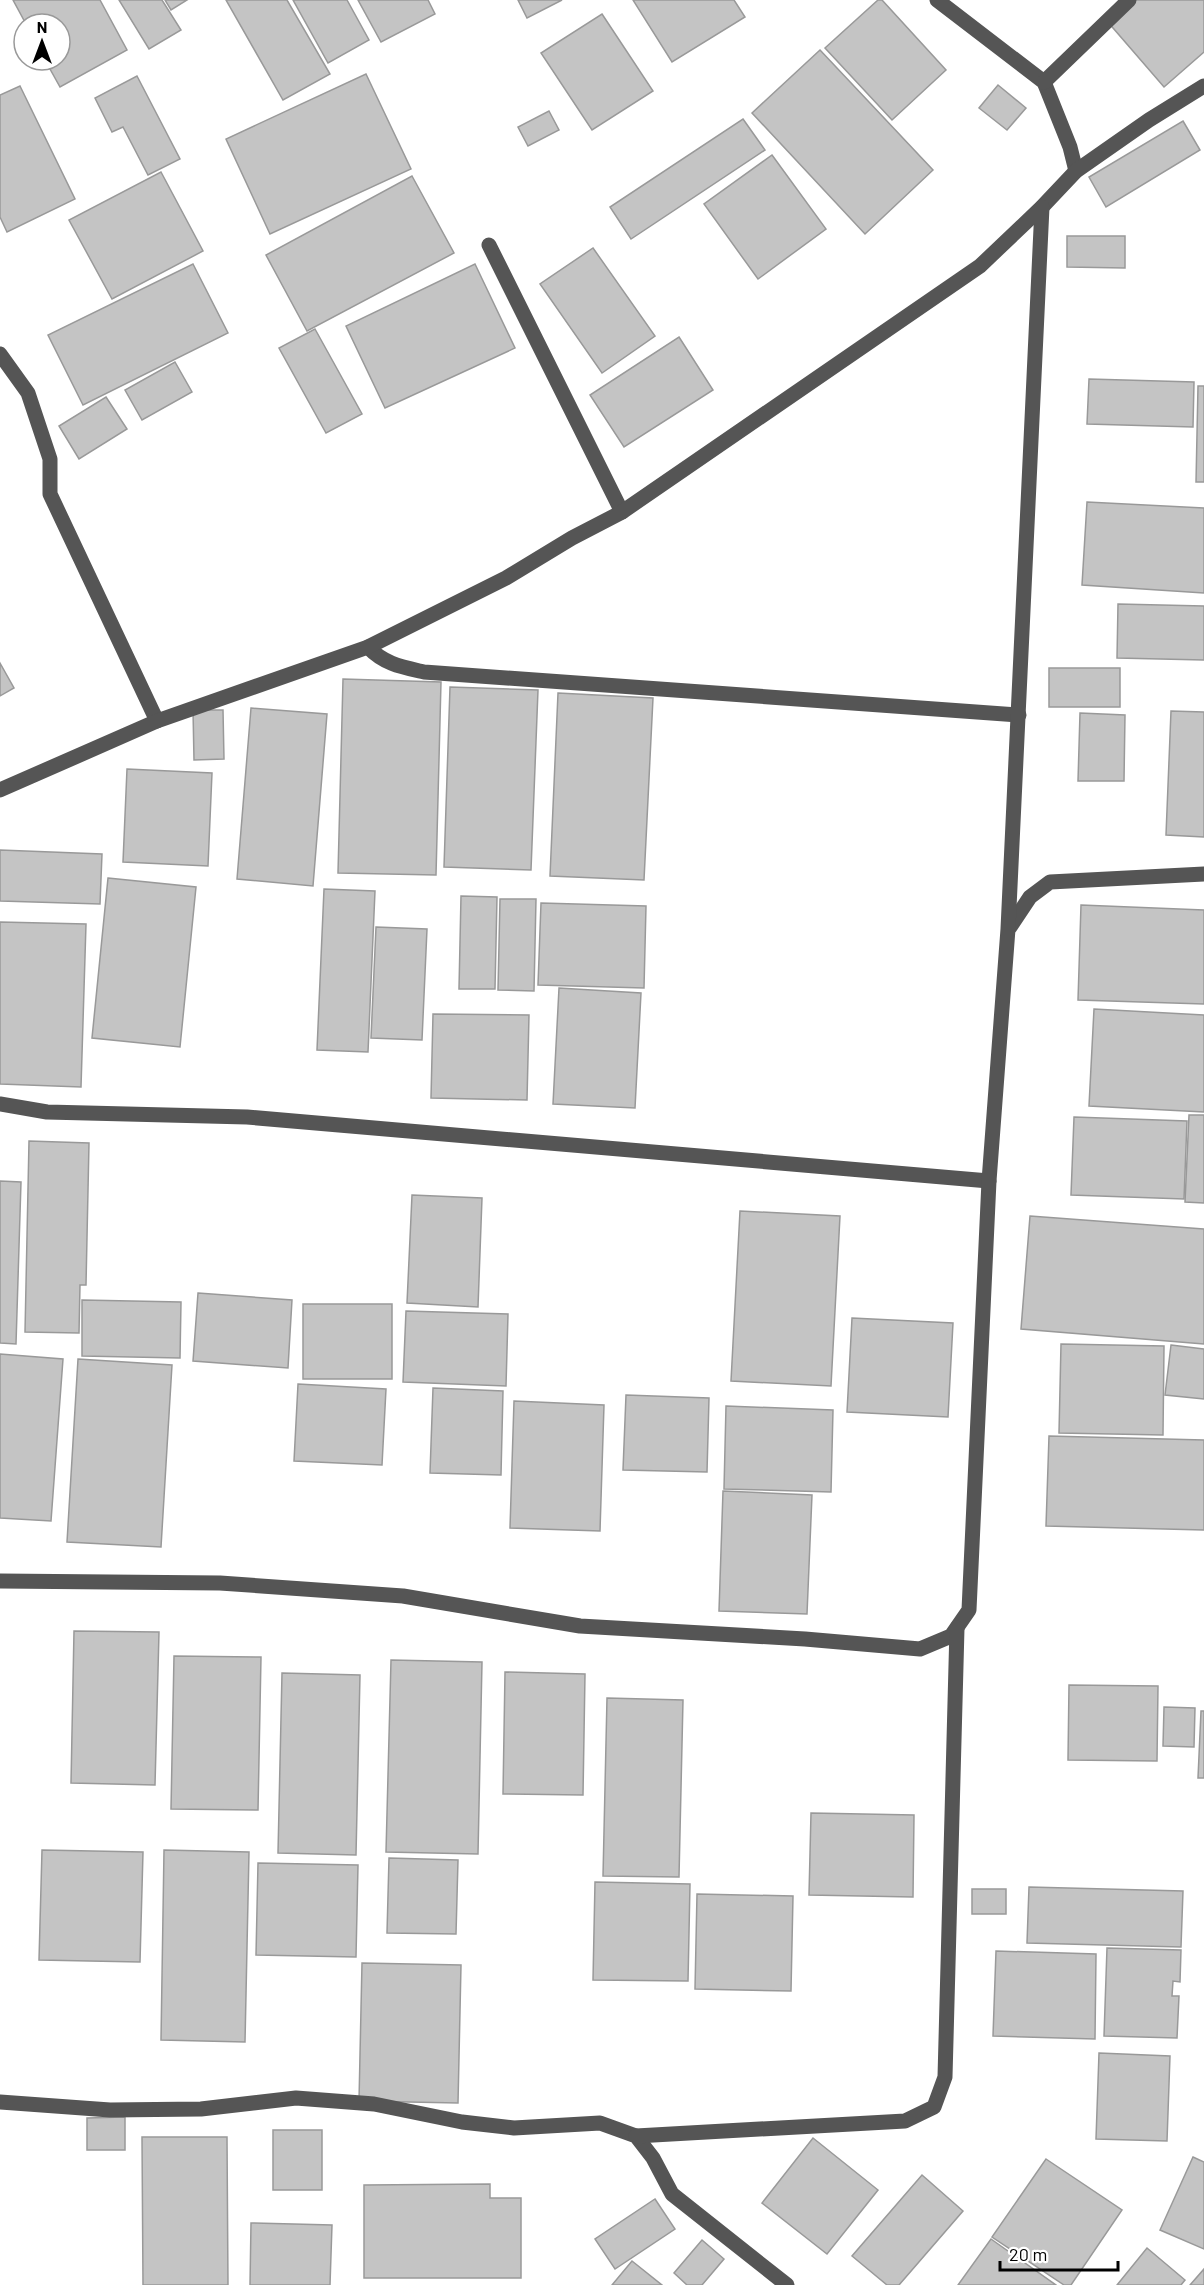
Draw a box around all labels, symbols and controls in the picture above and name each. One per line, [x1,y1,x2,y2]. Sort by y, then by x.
north arrow [12,12,72,72]
text: N [37,17,47,36]
scale bar [1000,2234,1118,2272]
text: 20 m [1009,2243,1047,2265]

